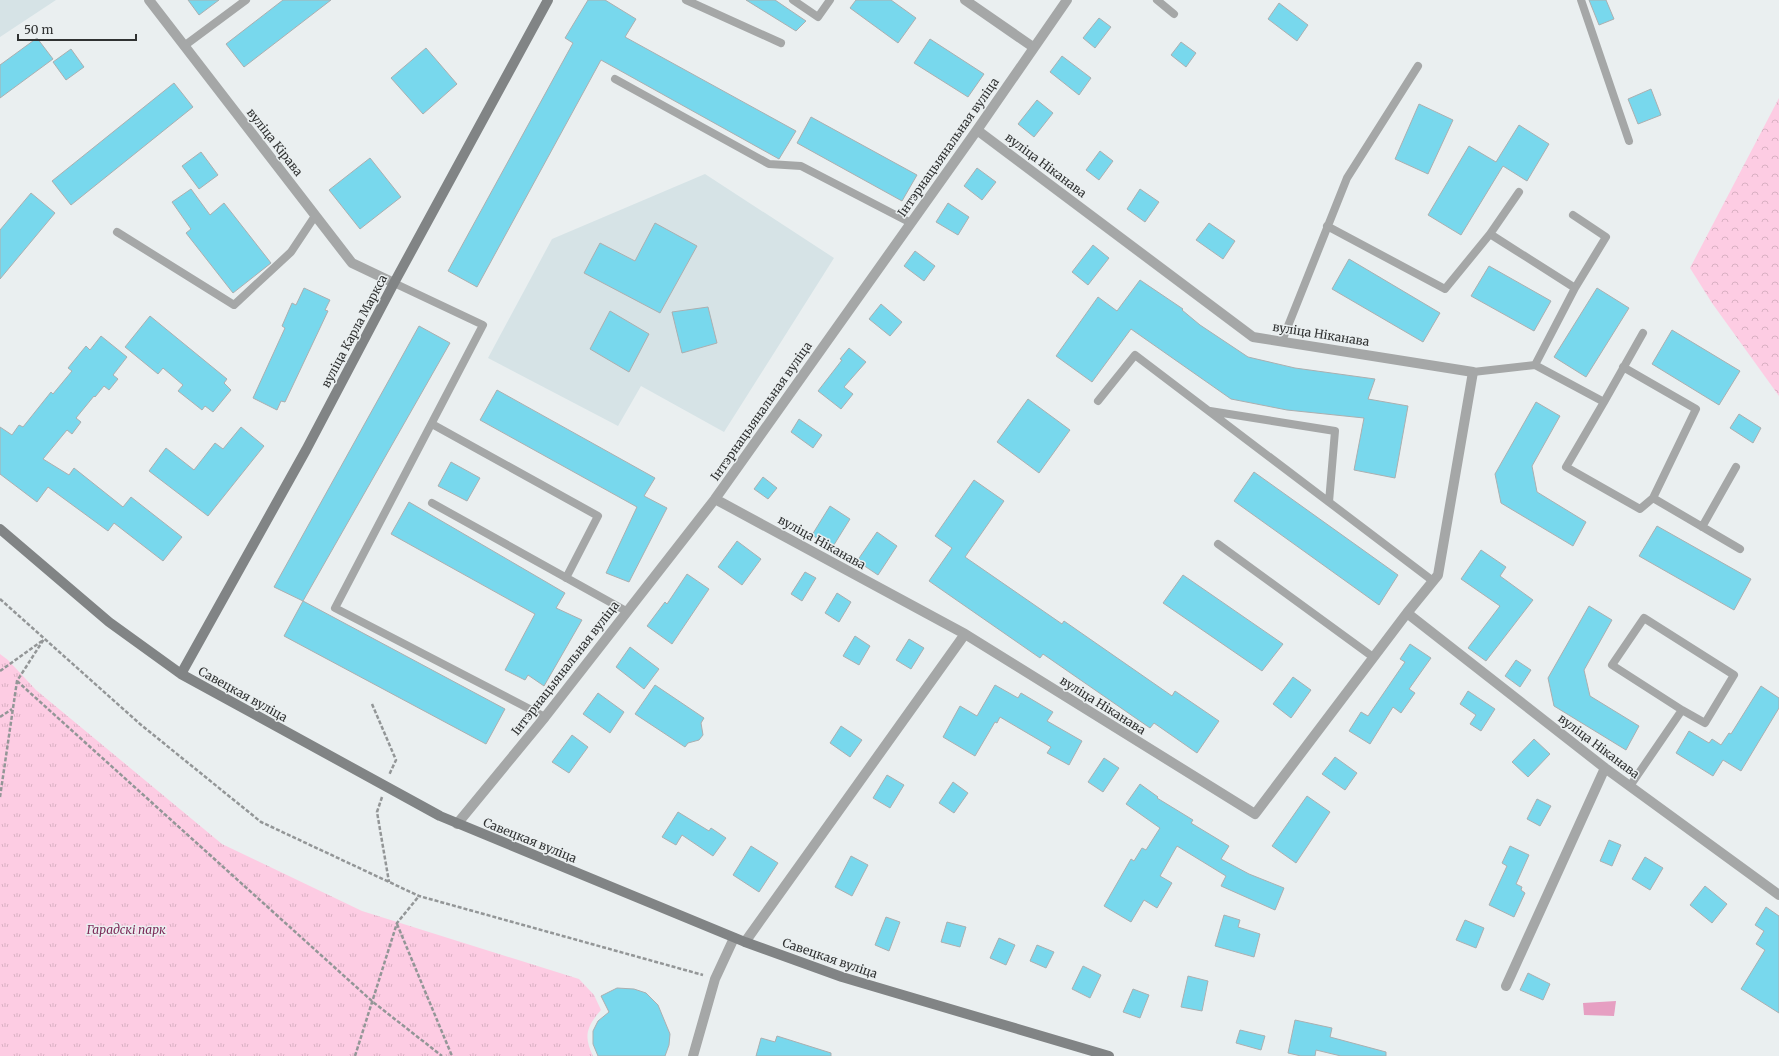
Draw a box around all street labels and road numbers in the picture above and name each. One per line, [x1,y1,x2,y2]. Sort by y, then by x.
street label: Інтэрнацыянальная вуліца [894,74,1002,219]
street label: вуліца Кірава [244,105,307,179]
street label: вуліца Ніканава [1002,130,1090,201]
street label: вуліца Карла Маркса [318,271,390,390]
street label: вуліца Ніканава [1271,319,1371,349]
street label: Інтэрнацыянальная вуліца [707,338,815,483]
street label: вуліца Ніканава [776,512,869,573]
street label: Інтэрнацыянальная вуліца [508,597,622,738]
street label: Савецкая вуліца [196,663,291,725]
street label: вуліца Ніканава [1057,673,1149,738]
street label: вуліца Ніканава [1555,711,1643,782]
street label: Савецкая вуліца [481,814,579,866]
street label: Савецкая вуліца [781,935,880,981]

